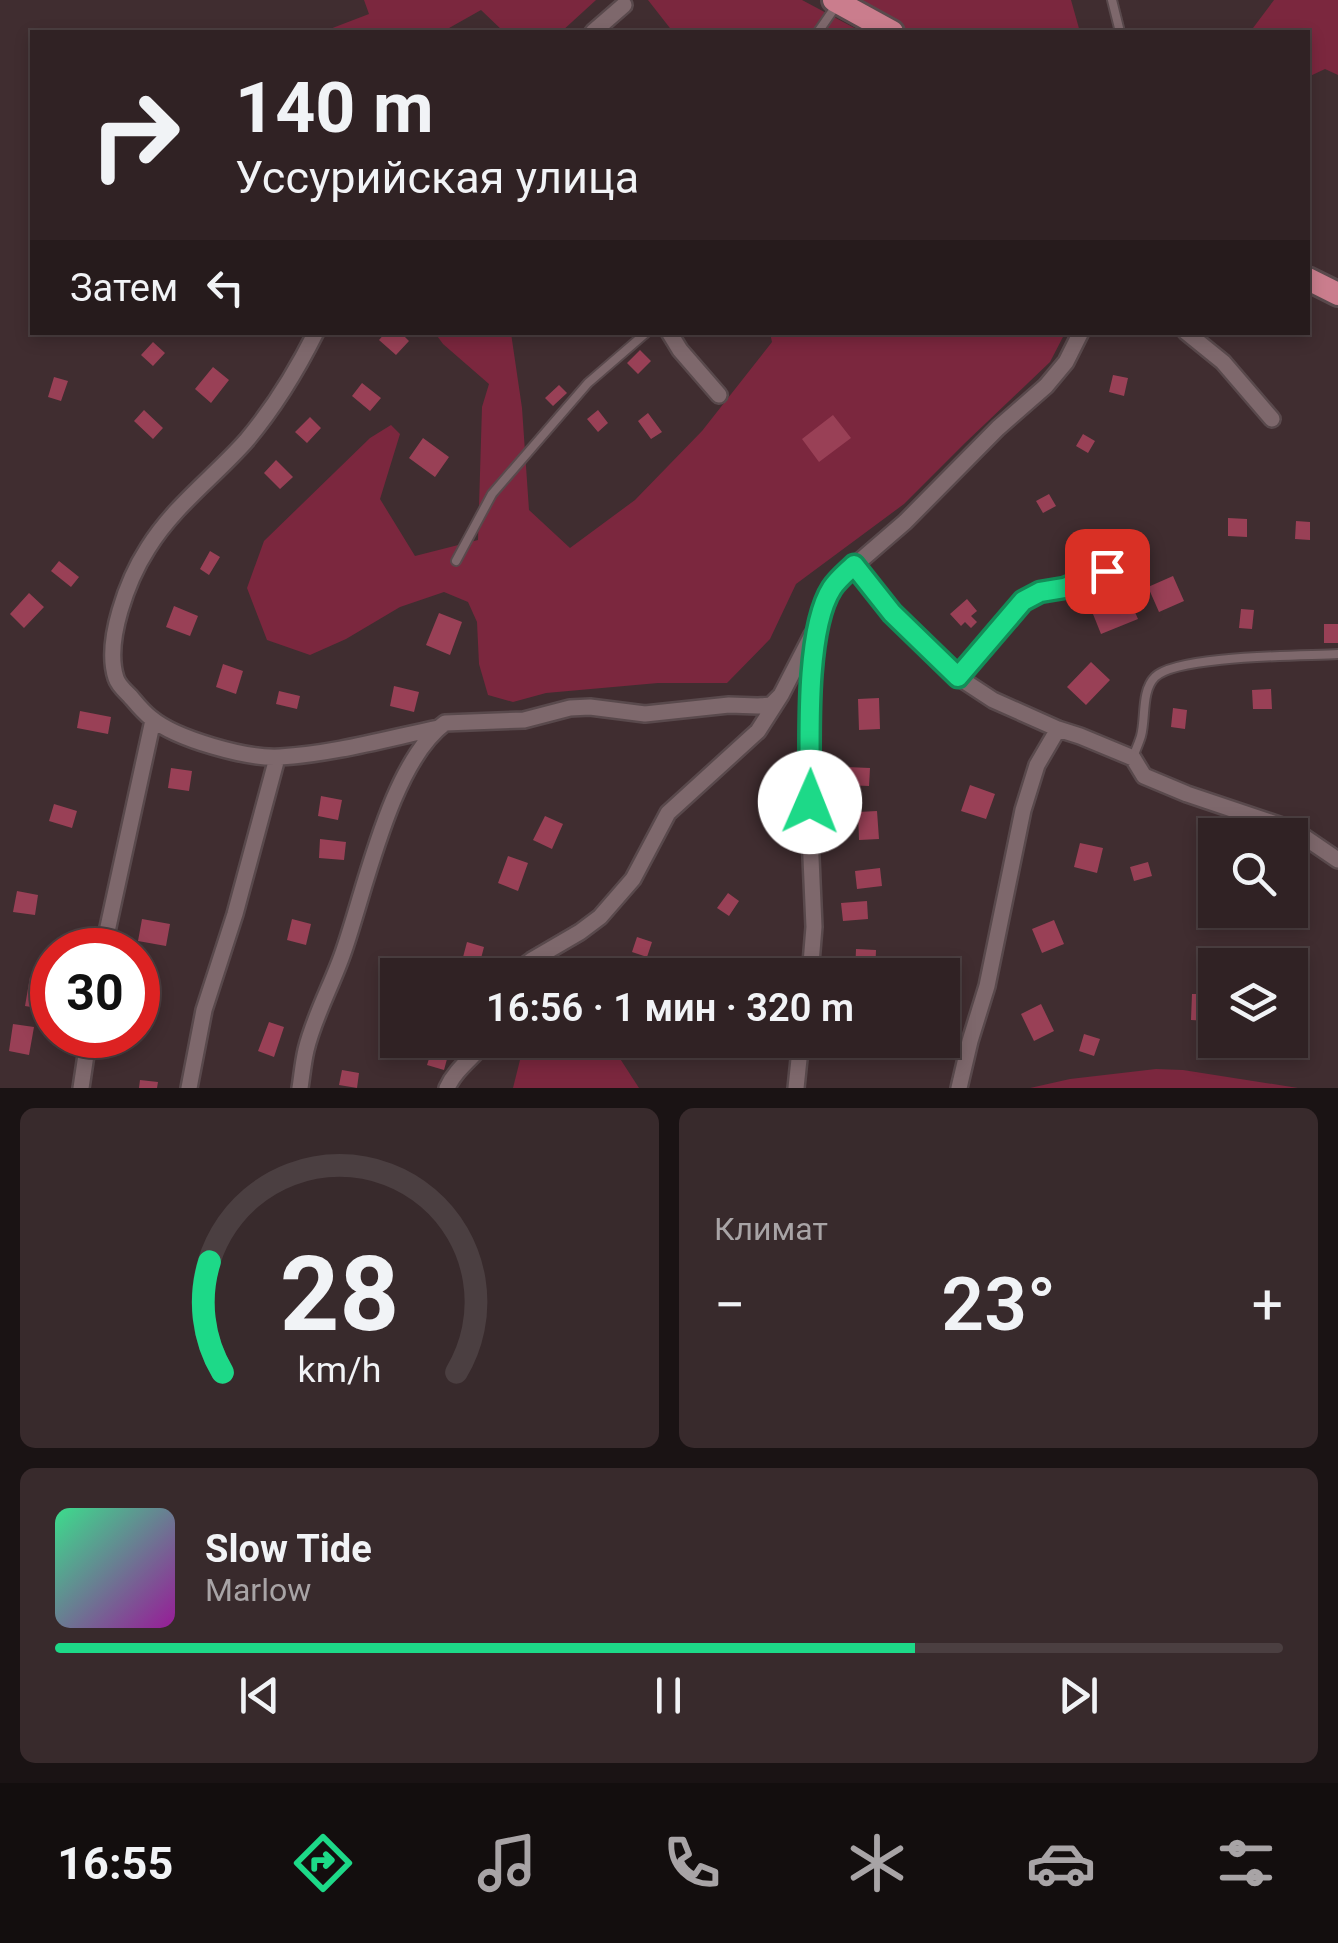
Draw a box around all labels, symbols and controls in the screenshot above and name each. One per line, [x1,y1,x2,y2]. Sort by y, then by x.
text: 140 m [235,67,434,149]
icon: right [70,70,200,200]
text: Уссурийская улица [235,151,639,204]
icon: left [198,260,253,315]
text: Затем [70,266,178,310]
pin [1065,529,1150,614]
icon: arrive [1080,544,1135,599]
position arrow [758,750,862,854]
map controls [1198,818,1308,1058]
button: search [1198,818,1308,928]
speed limit sign: 30 [30,928,160,1058]
button: layers [1198,948,1308,1058]
text: 16:56 · 1 мин · 320 m [486,986,854,1030]
text: Климат [714,1210,828,1248]
text: 28 [280,1234,399,1355]
text: 23° [941,1260,1056,1348]
text: − [714,1273,745,1337]
text: + [1252,1273,1283,1337]
text: km/h [298,1349,381,1391]
text: Slow Tide [205,1527,372,1571]
text: Marlow [205,1571,311,1609]
icon: previous [232,1668,287,1723]
icon: pause [641,1668,696,1723]
icon: next [1051,1668,1106,1723]
icon: directions [288,1828,358,1898]
icon: music [472,1828,542,1898]
icon: phone [657,1828,727,1898]
icon: climate [842,1828,912,1898]
icon: car [1026,1828,1096,1898]
icon: filters [1211,1828,1281,1898]
text: 16:55 [57,1837,173,1890]

